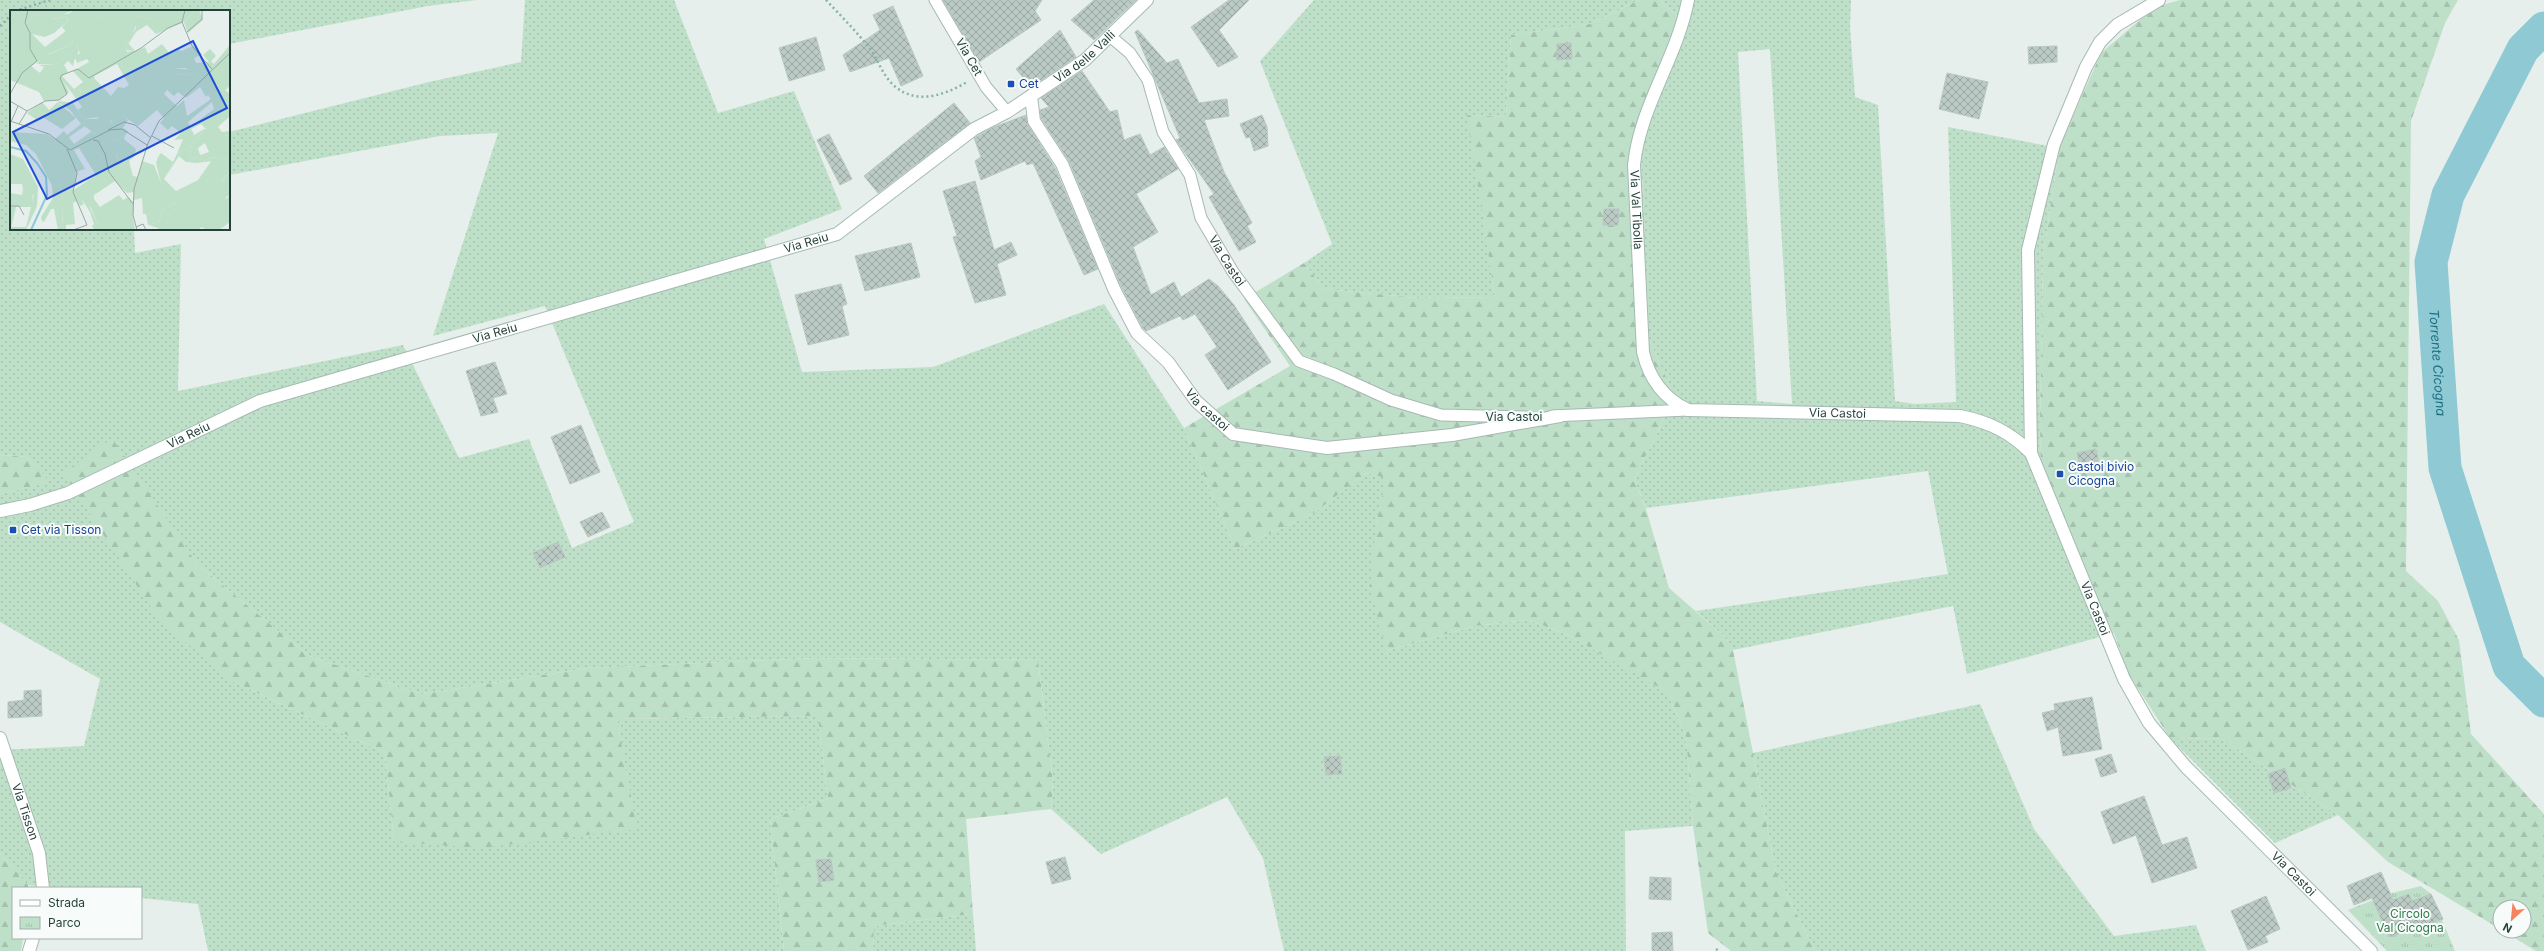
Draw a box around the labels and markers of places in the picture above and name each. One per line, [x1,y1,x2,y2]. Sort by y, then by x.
place label: Cet [1019,76,1039,91]
marker: Cet [1006,79,1016,89]
place label: Castoi bivio Cicogna [2068,459,2134,488]
marker: Castoi bivio Cicogna [2055,469,2065,479]
place label: Cet via Tisson [21,522,101,537]
marker: Cet via Tisson [8,525,18,535]

